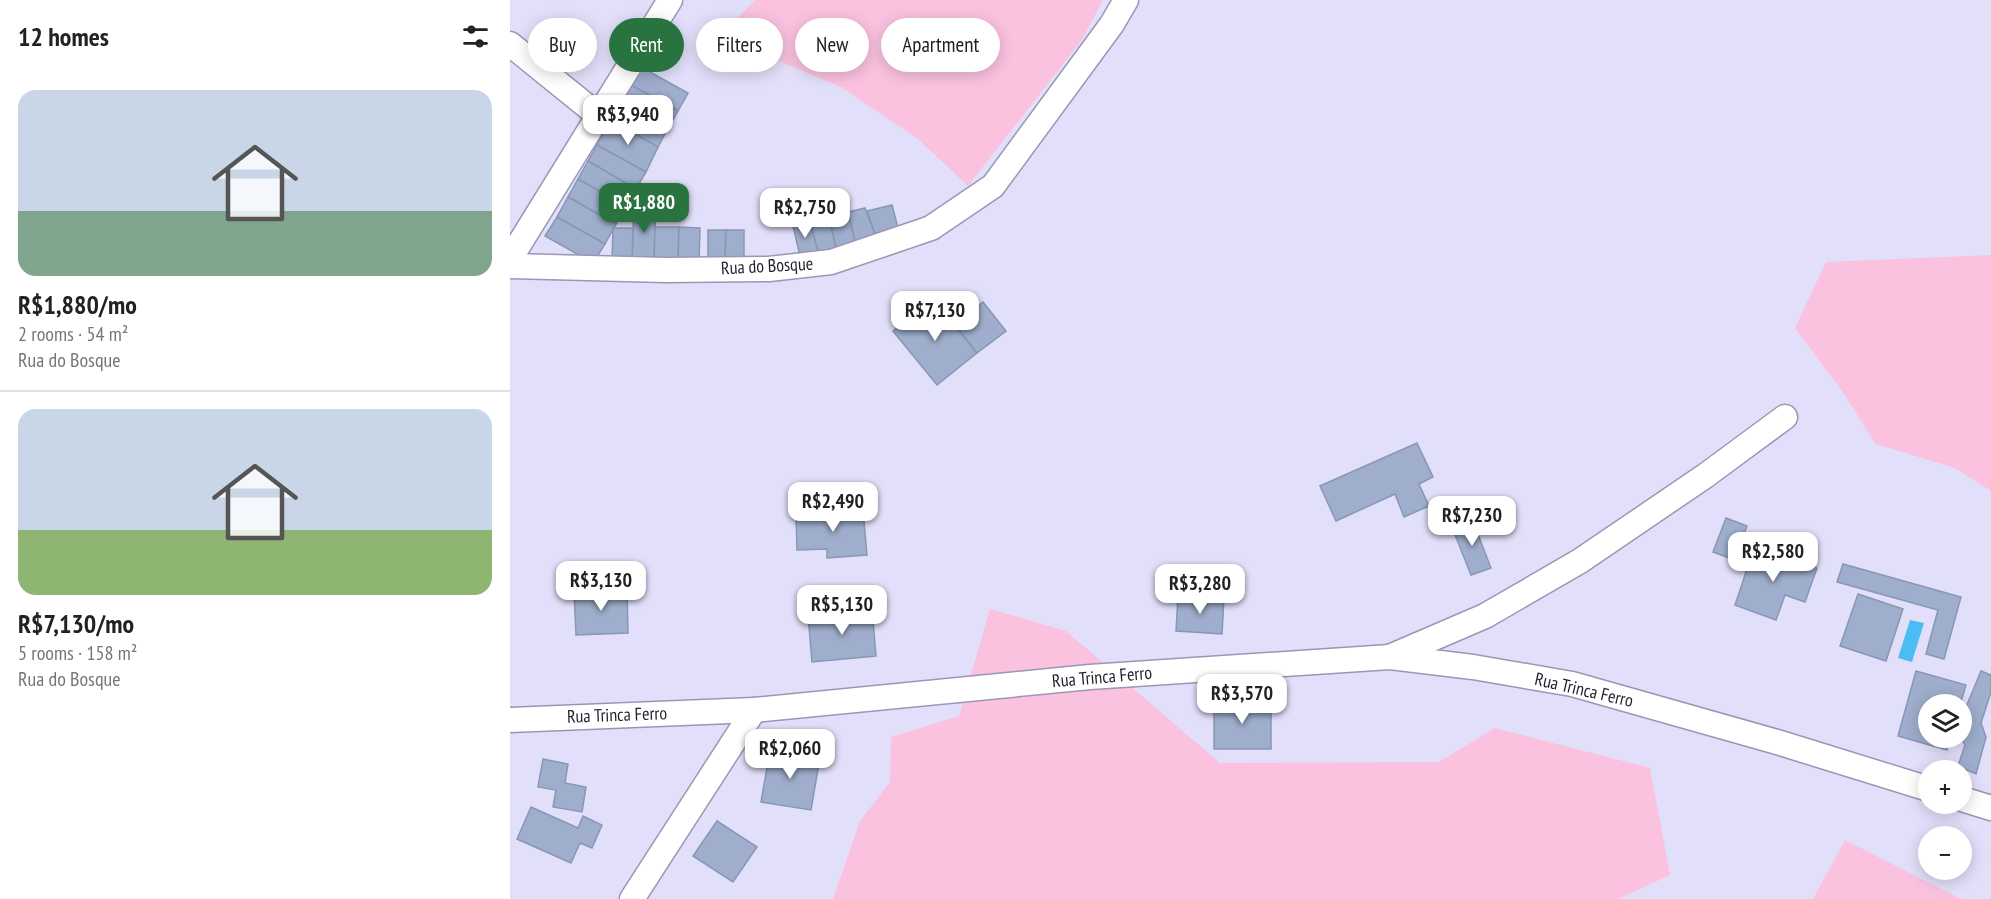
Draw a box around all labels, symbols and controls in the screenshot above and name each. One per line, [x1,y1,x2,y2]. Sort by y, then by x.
chip: Buy [528,18,597,72]
chip: Rent [609,18,684,72]
chip: Filters [696,18,783,72]
chip: New [795,18,869,72]
chip: Apartment [881,18,1000,72]
text: 12 homes [18,20,109,53]
icon: filters [459,20,492,53]
pin: R$3,940 [573,95,683,146]
text: R$3,940 [597,101,659,127]
icon: home [201,129,309,237]
pin: R$1,880 [589,183,699,234]
pin: R$2,750 [750,188,860,239]
text: R$1,880 [613,189,675,215]
text: R$2,750 [774,194,836,220]
street label: Rua do Bosque [720,252,814,279]
text: R$1,880/mo [18,288,137,321]
pin: R$7,130 [880,291,990,342]
text: R$7,130 [905,297,965,323]
text: 2 rooms · 54 m² [18,321,128,347]
text: Rua do Bosque [18,347,120,373]
icon: home [201,448,309,556]
pin: R$2,490 [778,482,888,533]
text: R$2,490 [802,488,864,514]
pin: R$7,230 [1417,496,1527,547]
text: R$7,230 [1442,502,1502,528]
pin: R$2,580 [1718,532,1828,583]
text: R$2,580 [1742,538,1804,564]
pin: R$3,130 [546,561,656,612]
pin: R$3,280 [1145,564,1255,615]
text: R$3,130 [570,567,632,593]
text: R$3,280 [1169,570,1231,596]
pin: R$5,130 [787,585,897,636]
text: R$5,130 [811,591,873,617]
text: R$7,130/mo [18,607,134,640]
text: 5 rooms · 158 m² [18,640,137,666]
street label: Rua Trinca Ferro [1051,661,1153,692]
text: Rua do Bosque [18,666,120,692]
street label: Rua Trinca Ferro [1533,667,1636,712]
pin: R$3,570 [1187,674,1297,725]
text: R$3,570 [1211,680,1273,706]
map controls [1918,694,1972,880]
button: layers [1918,694,1972,748]
street label: Rua Trinca Ferro [567,701,668,728]
pin: R$2,060 [735,729,845,780]
text: R$2,060 [759,735,821,761]
button: + [1918,760,1972,814]
button: − [1918,826,1972,880]

